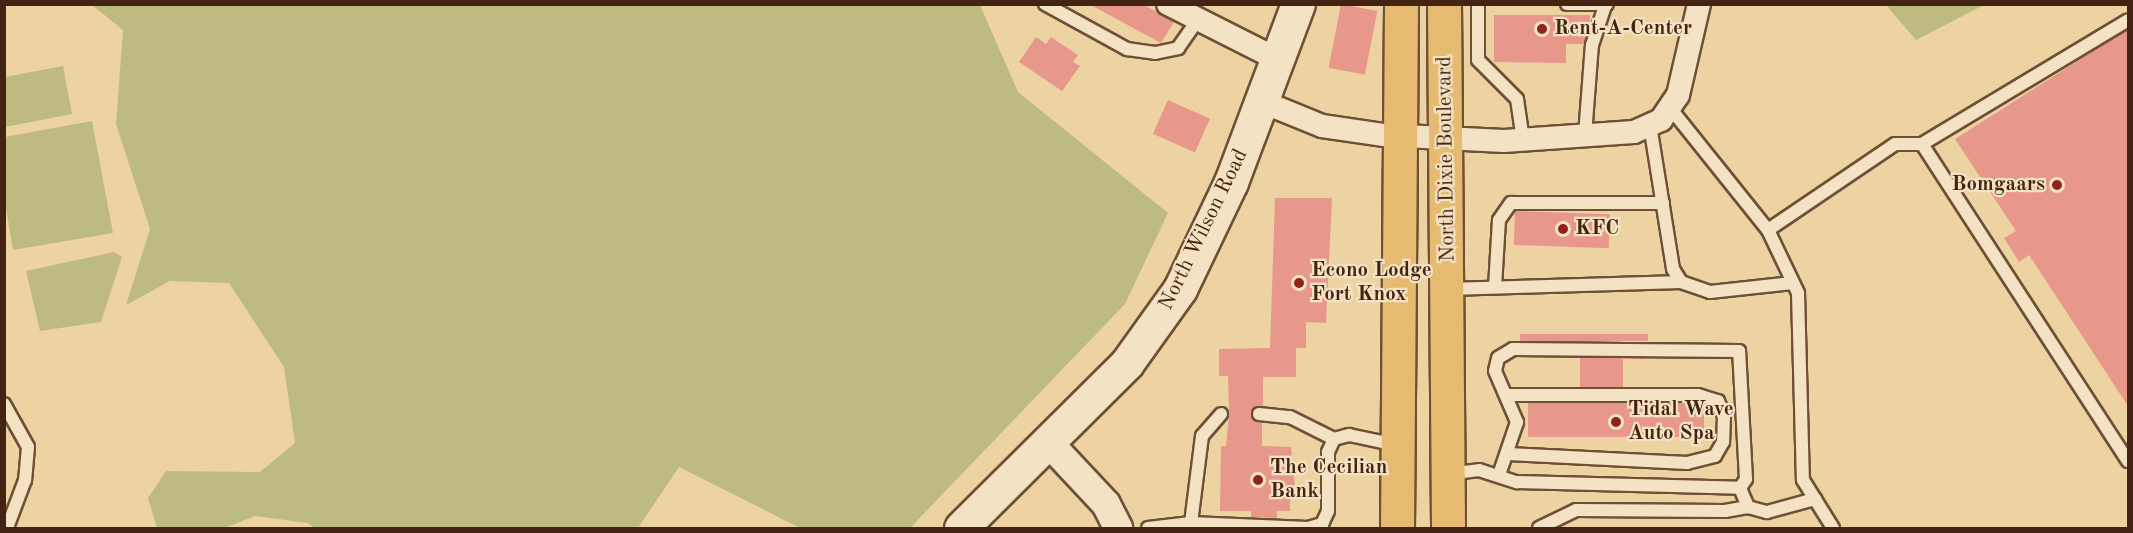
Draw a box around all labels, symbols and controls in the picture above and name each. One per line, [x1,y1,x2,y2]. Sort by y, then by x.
place label: Rent-A-Center [1554,16,1692,42]
marker: Rent-A-Center [1535,22,1549,36]
street label: North Dixie Boulevard [1433,56,1461,262]
street label: North Wilson Road [1154,145,1254,315]
place label: Bomgaars [1952,172,2045,198]
marker: Bomgaars [2050,178,2064,192]
place label: KFC [1575,216,1619,242]
marker: KFC [1556,222,1570,236]
place label: Econo Lodge Fort Knox [1311,258,1432,308]
marker: Econo Lodge Fort Knox [1292,276,1306,290]
place label: Tidal Wave Auto Spa [1628,397,1734,447]
marker: Tidal Wave Auto Spa [1609,415,1623,429]
place label: The Cecilian Bank [1270,455,1387,505]
marker: The Cecilian Bank [1251,473,1265,487]

